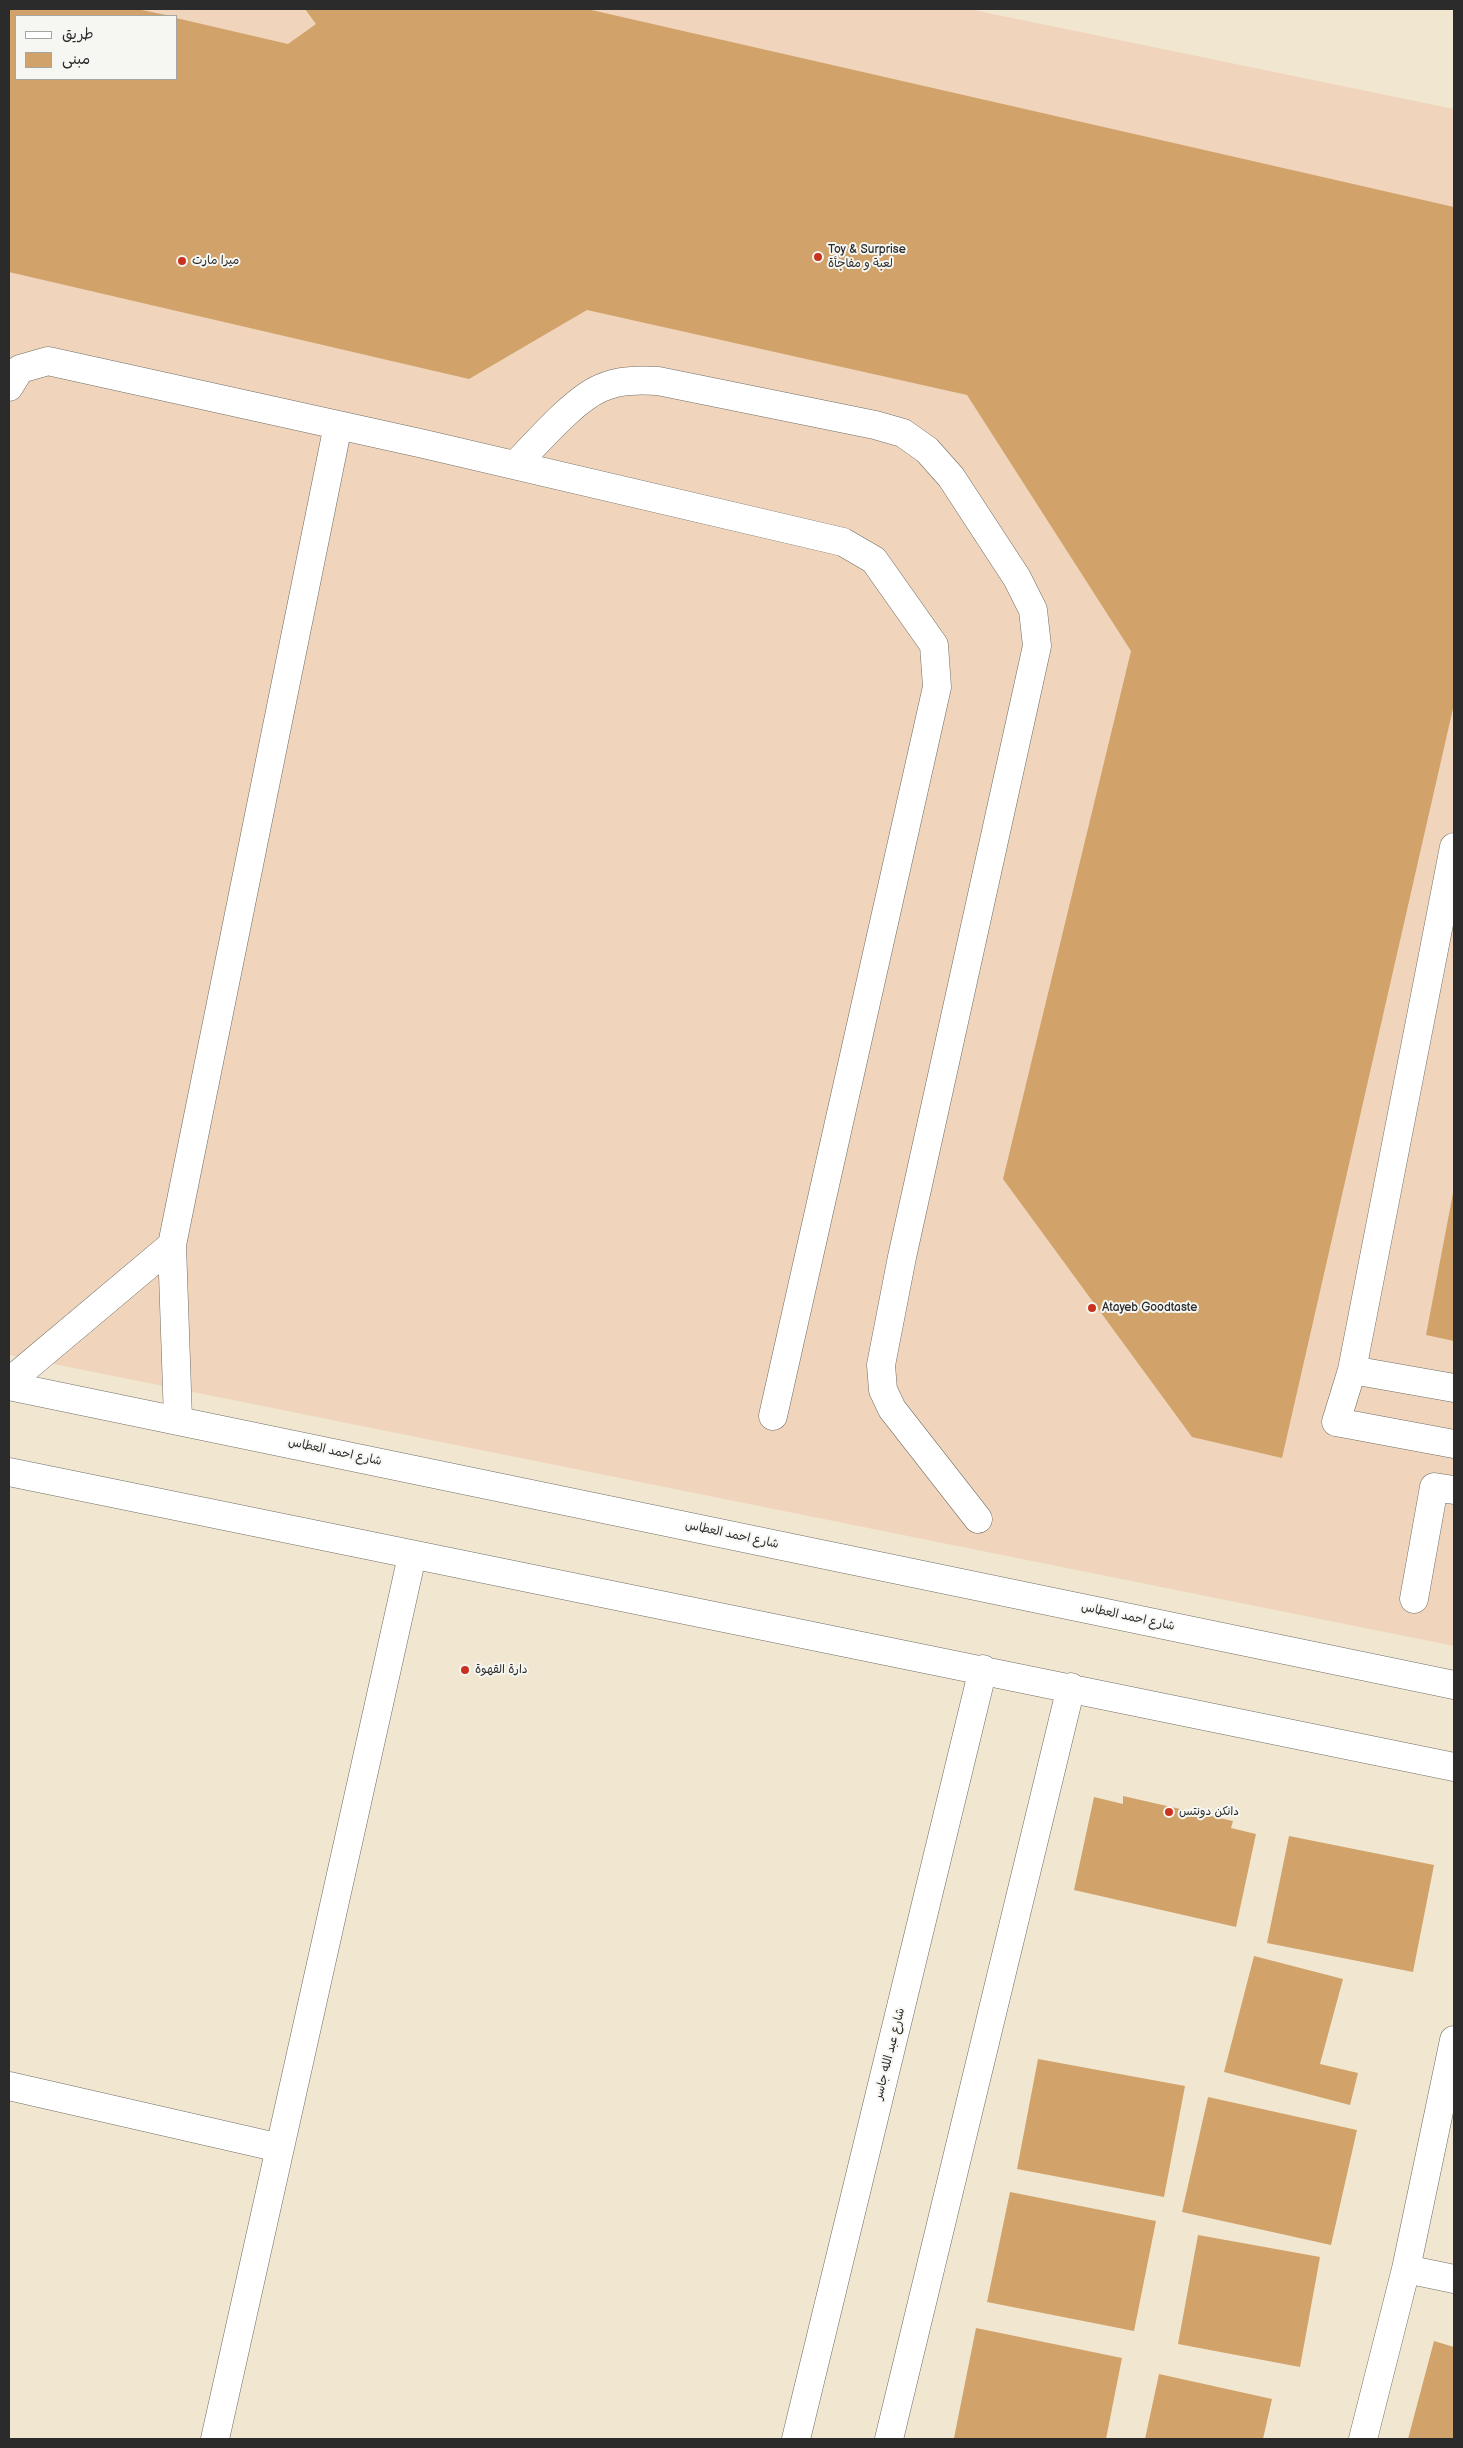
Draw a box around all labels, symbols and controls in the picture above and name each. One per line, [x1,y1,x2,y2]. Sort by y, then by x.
legend [15,15,178,80]
text: طريق [62,25,94,44]
text: مبنى [62,50,90,69]
place label: Toy & Surprise لعبة و مفاجأة [828,243,906,271]
marker: Toy & Surprise لعبة و مفاجأة [812,251,824,263]
place label: ميرا مارت [192,254,239,268]
marker: ميرا مارت [176,255,188,267]
place label: Atayeb Goodtaste [1102,1301,1197,1315]
marker: Atayeb Goodtaste [1086,1302,1098,1314]
street label: شارع احمد العطاس [287,1435,383,1469]
street label: شارع احمد العطاس [684,1518,780,1552]
street label: شارع احمد العطاس [1080,1600,1176,1634]
place label: دارة القهوة [475,1663,528,1677]
marker: دارة القهوة [459,1664,471,1676]
place label: دانكن دونتس [1179,1805,1239,1819]
marker: دانكن دونتس [1163,1806,1175,1818]
street label: شارع عبد الله جاسر [872,2007,908,2101]

